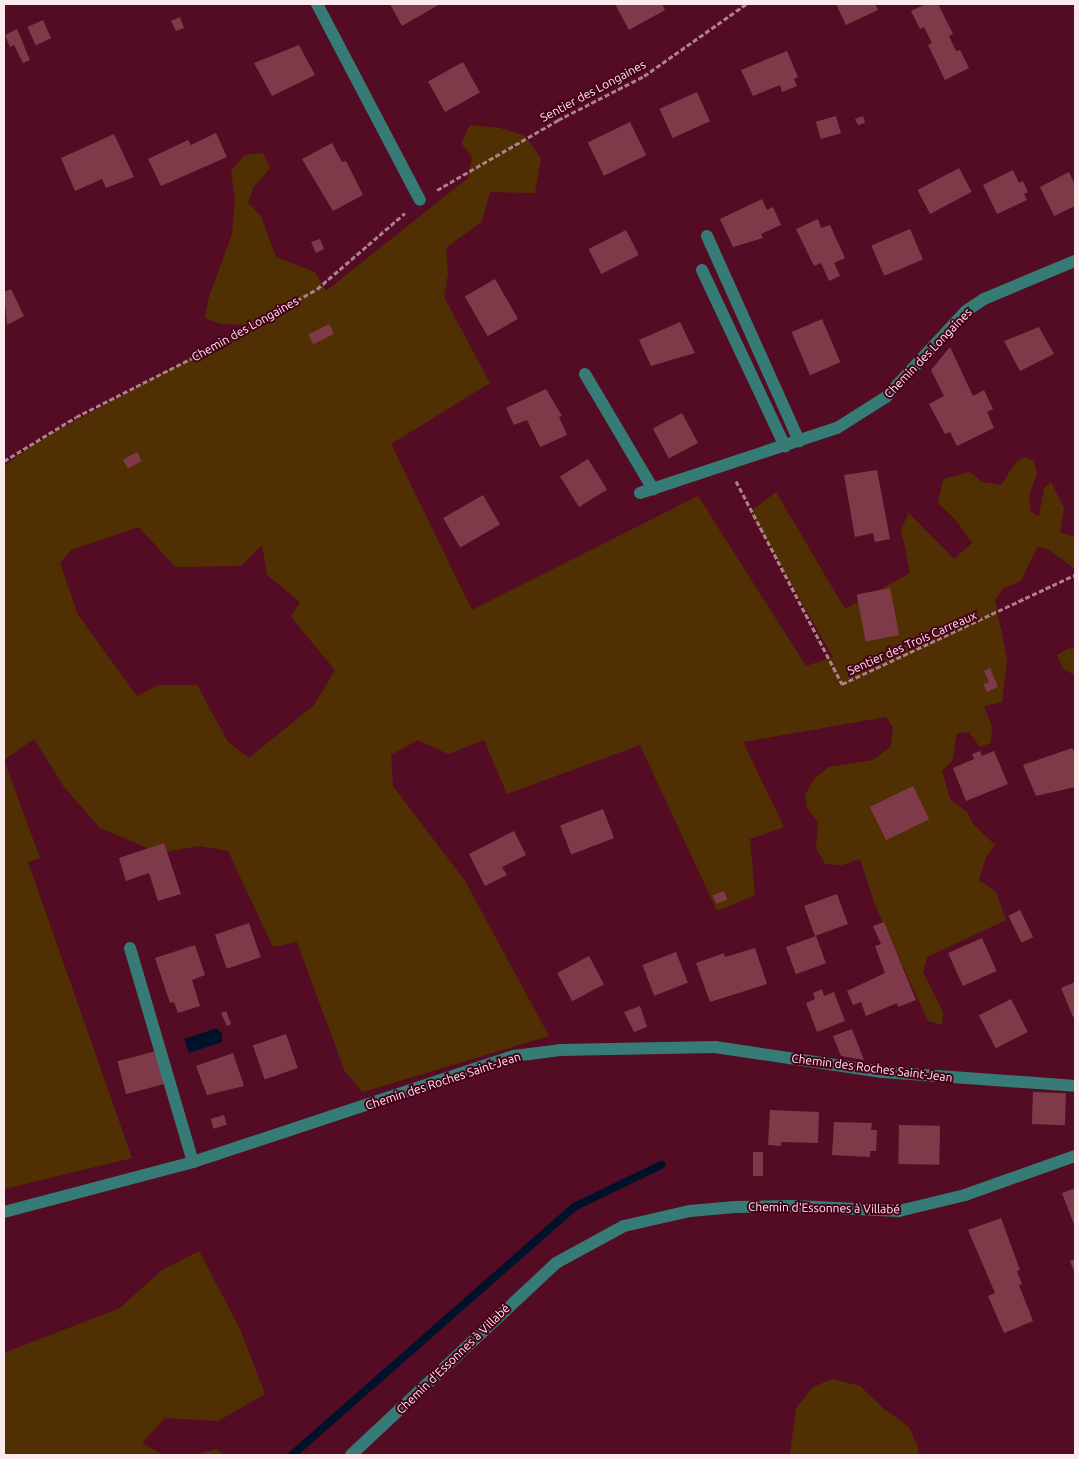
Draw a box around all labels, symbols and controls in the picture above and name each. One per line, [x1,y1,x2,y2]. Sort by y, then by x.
street label: Sentier des Longaines [538,57,648,125]
street label: Chemin des Longaines [189,294,301,364]
street label: Chemin des Longaines [881,305,975,401]
street label: Sentier des Trois Carreaux [845,608,979,678]
street label: Chemin des Roches Saint-Jean [364,1049,522,1113]
street label: Chemin des Roches Saint-Jean [791,1051,953,1085]
street label: Chemin d'Essonnes à Villabé [748,1199,900,1217]
street label: Chemin d'Essonnes à Villabé [393,1301,513,1417]

